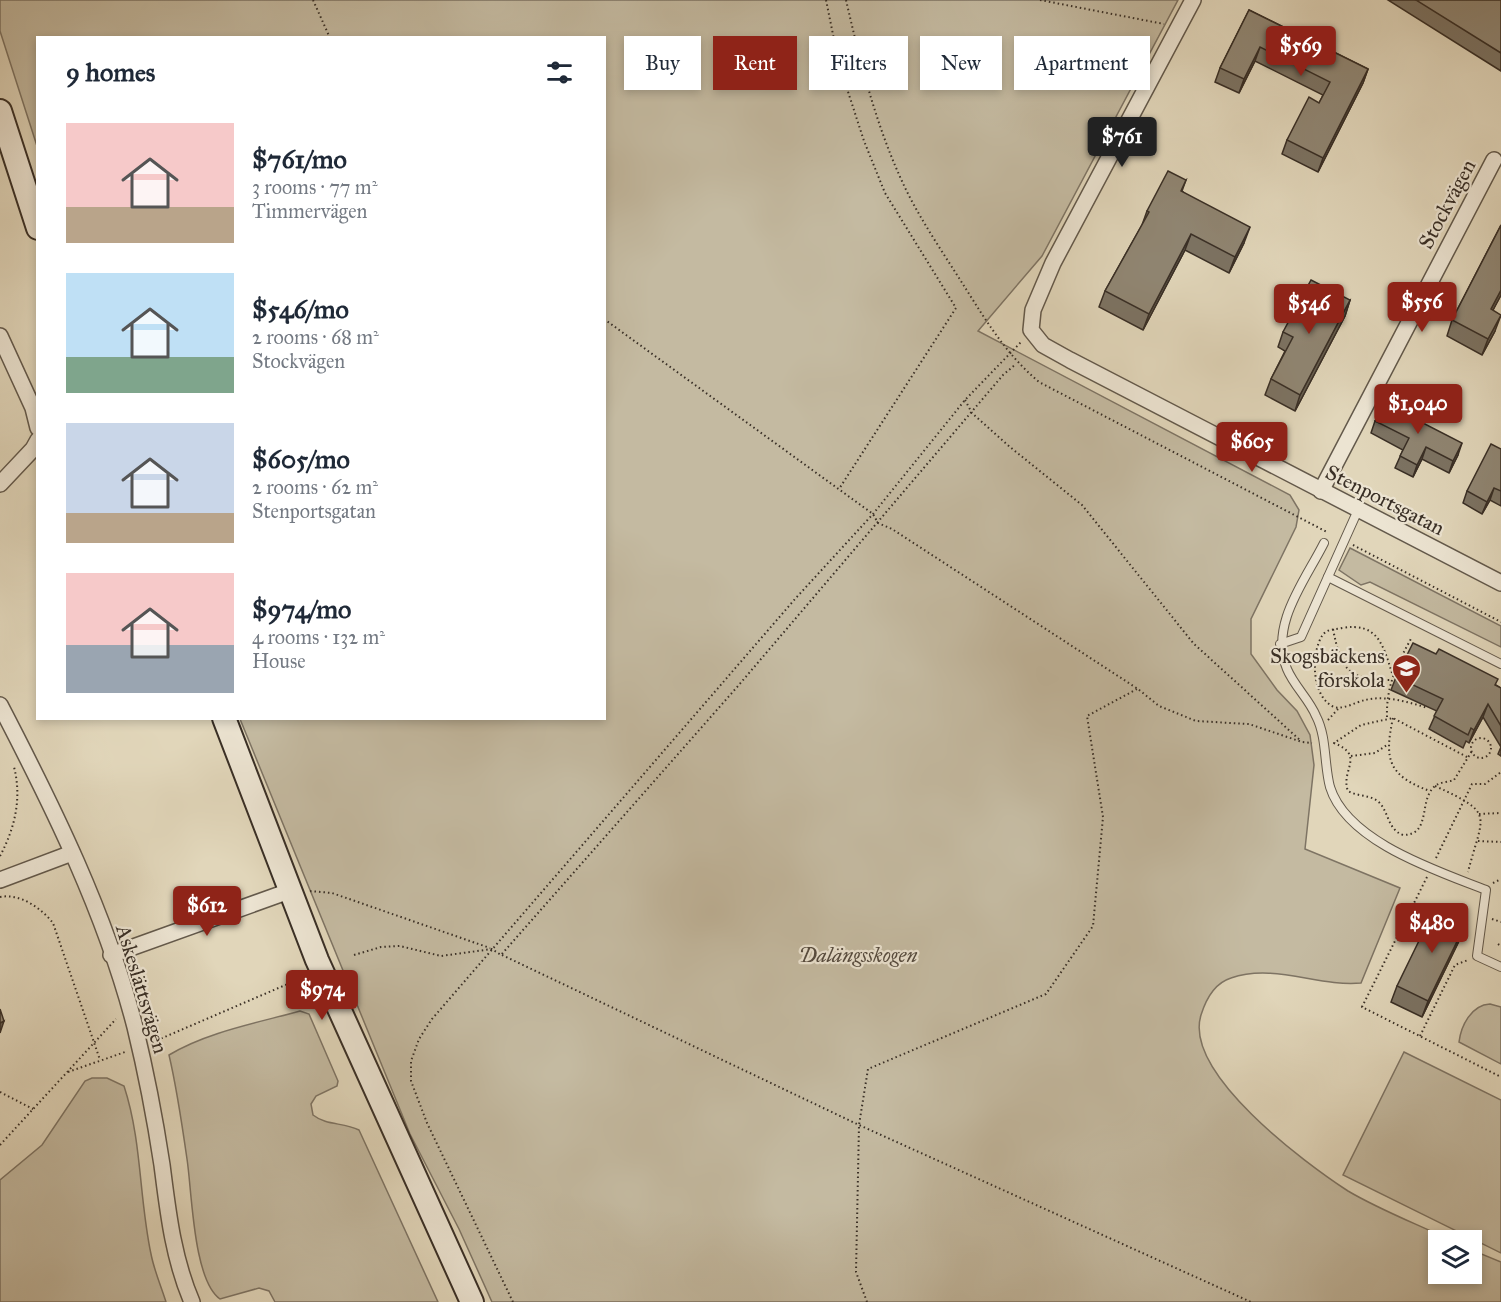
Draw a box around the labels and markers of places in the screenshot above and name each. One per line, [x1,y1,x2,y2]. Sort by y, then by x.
pin: $569 [1265,26,1337,77]
pin: $761 [1086,117,1158,168]
pin: $556 [1386,282,1458,333]
pin: $546 [1273,284,1345,335]
pin: $1,040 [1369,384,1467,435]
pin: $605 [1216,422,1288,473]
place label: Skogsbäckens förskola [1270,643,1385,693]
school or university icon: Skogsbäckens förskola [1390,652,1422,694]
pin: $612 [171,886,243,937]
pin: $480 [1396,903,1468,954]
pin: $974 [286,970,358,1021]

